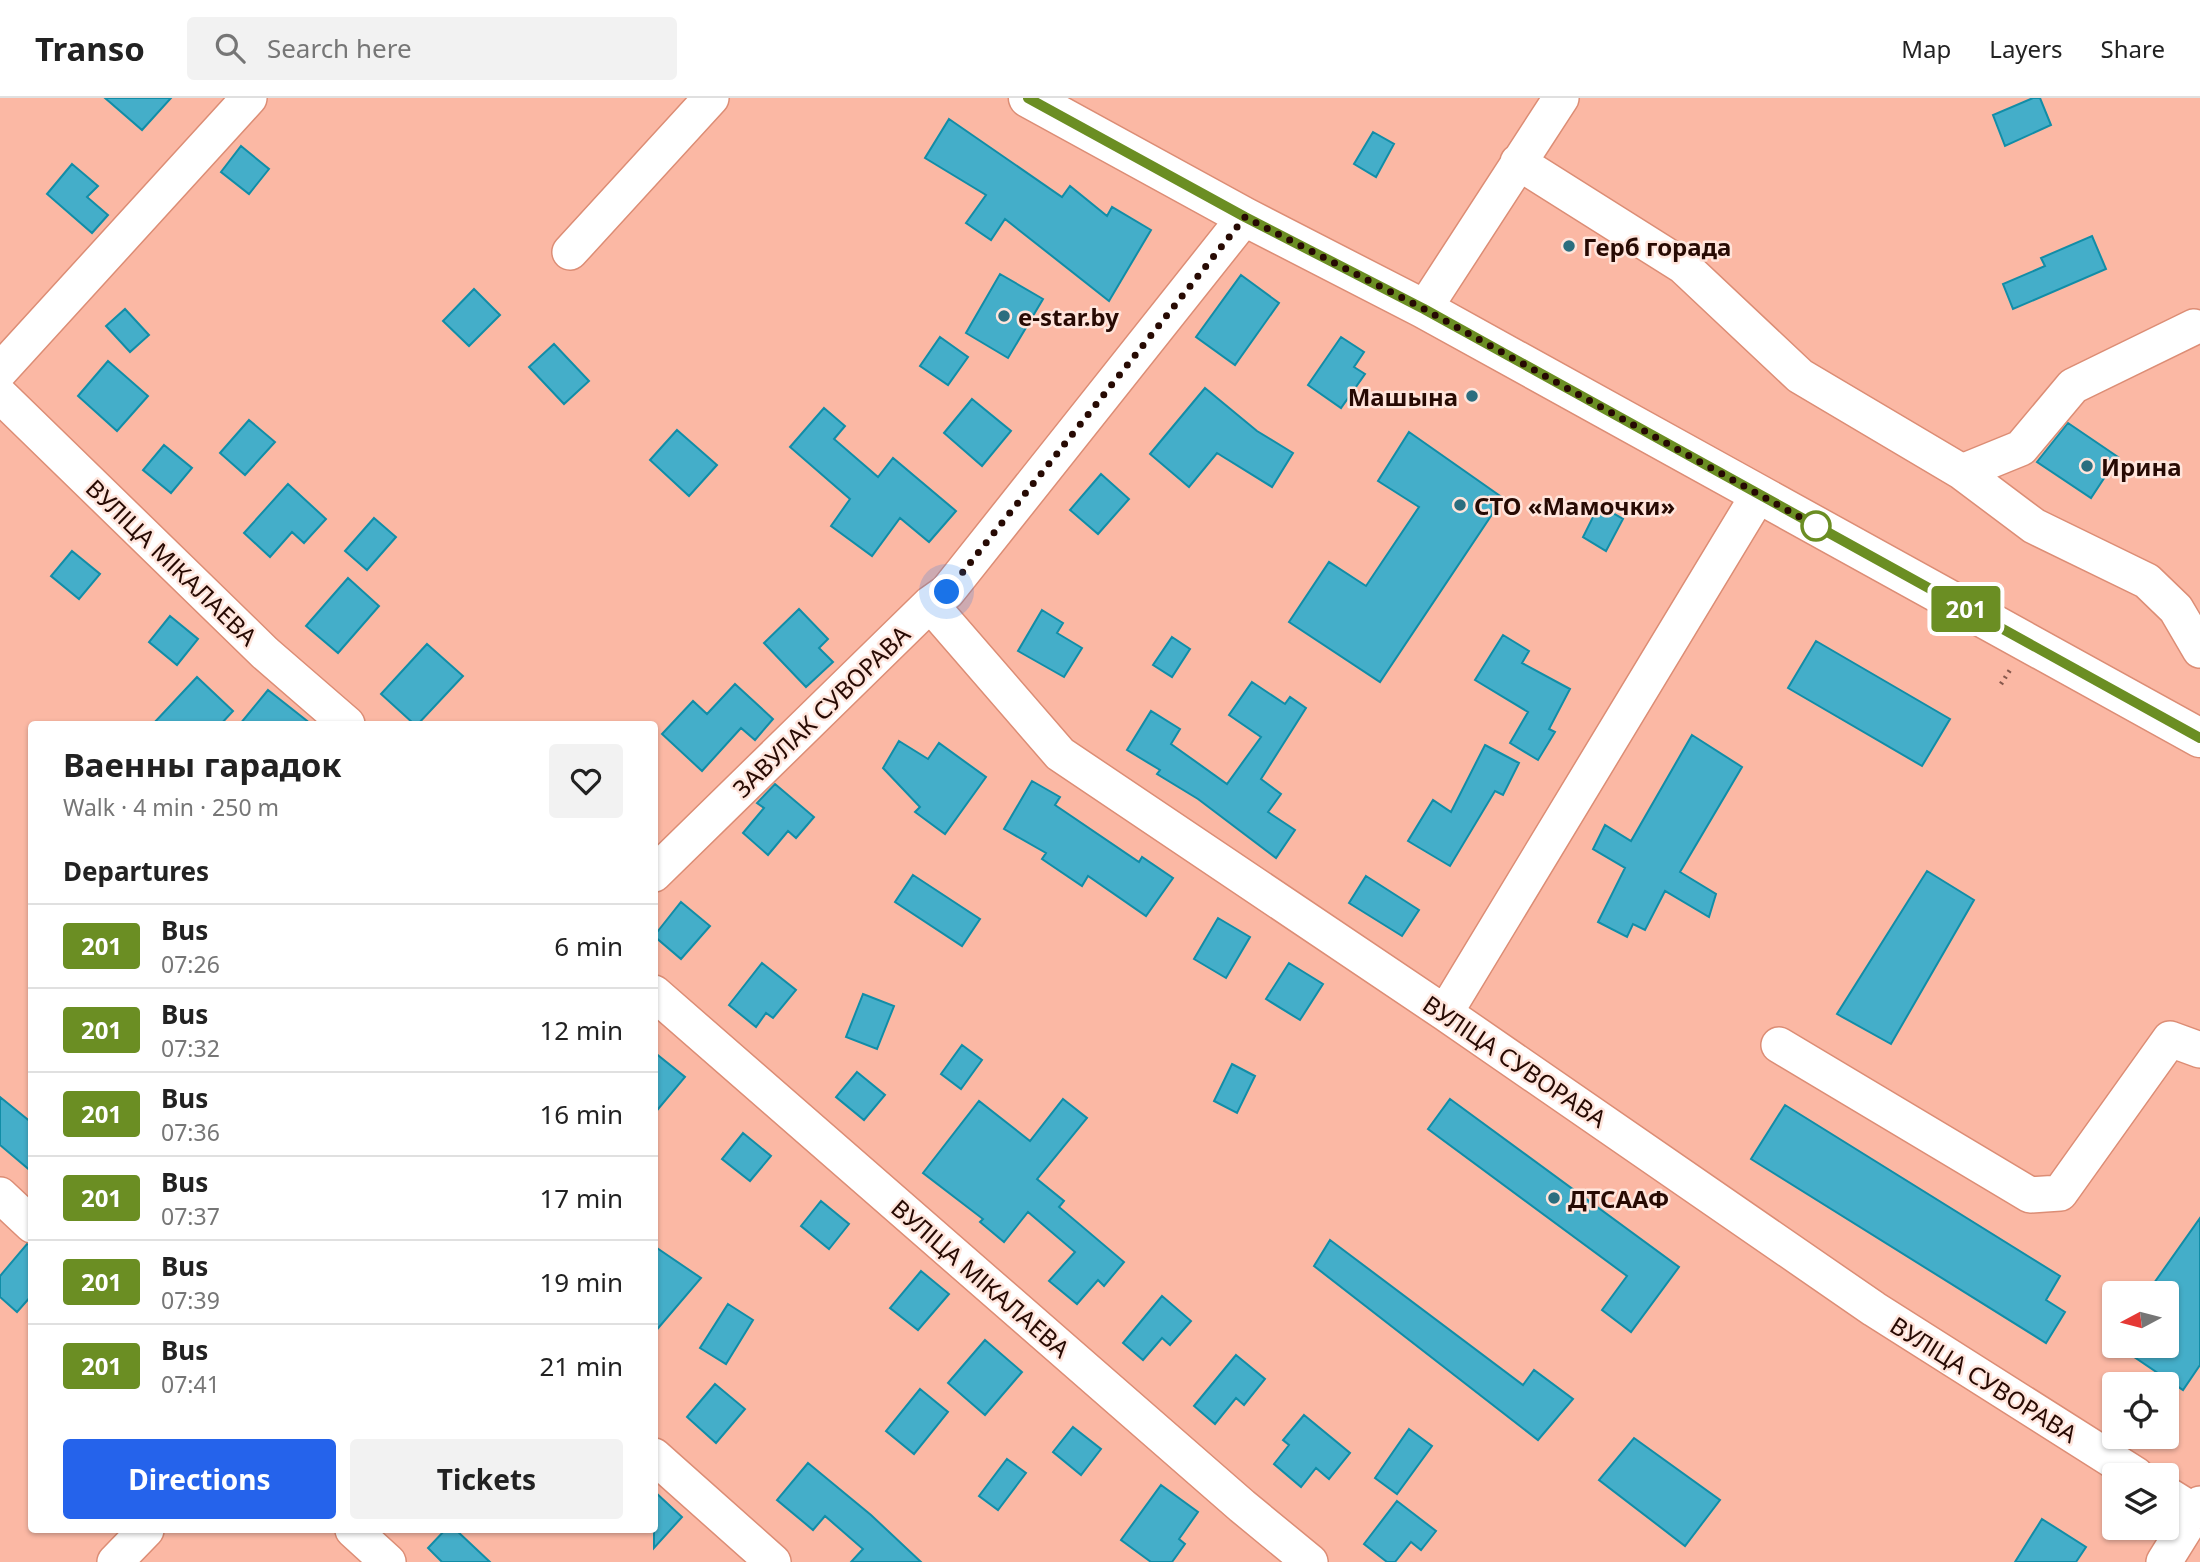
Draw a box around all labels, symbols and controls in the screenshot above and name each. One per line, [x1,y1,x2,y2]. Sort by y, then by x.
search box [187,17,677,80]
text: Transo [35,26,145,71]
icon: search [211,29,249,67]
text: Search here [267,30,412,66]
text: Map [1901,32,1951,65]
text: Layers [1989,32,2063,65]
text: Share [2101,32,2165,65]
place label: Герб горада [1583,230,1731,263]
marker: Герб горада [1561,238,1577,254]
place label: e-star.by [1018,300,1119,333]
marker: e-star.by [996,308,1012,324]
place label: Машына [1348,380,1458,413]
marker: Машына [1464,388,1480,404]
place label: Ирина [2101,450,2181,483]
marker: Ирина [2079,458,2095,474]
street label: ВУЛІЦА МІКАЛАЕВА [79,472,265,653]
place label: СТО «Мамочки» [1474,489,1675,522]
marker: СТО «Мамочки» [1452,497,1468,513]
unlabelled marker [1801,511,1831,541]
your location [929,574,964,609]
line badge: 201 [1926,586,2006,632]
text: 201 [1945,592,1987,625]
street label: ЗАВУЛАК СУВОРАВА [725,617,917,804]
text: Ваенны гарадок [63,742,342,787]
button: heart [549,744,623,818]
text: Walk · 4 min · 250 m [63,791,279,823]
text: Departures [63,853,209,889]
text: Bus [161,912,208,948]
text: 6 min [554,928,623,964]
text: 201 [81,929,122,962]
text: 07:26 [161,948,220,980]
street label: ВУЛІЦА СУВОРАВА [1417,987,1614,1135]
text: Bus [161,996,208,1032]
text: 12 min [539,1012,623,1048]
text: 201 [81,1013,122,1046]
text: 07:32 [161,1032,220,1064]
text: Bus [161,1080,208,1116]
text: 16 min [539,1096,623,1132]
text: 201 [81,1097,122,1130]
text: 07:36 [161,1116,220,1148]
text: Bus [161,1164,208,1200]
text: 17 min [539,1180,623,1216]
text: 201 [81,1181,122,1214]
place label: ДТСААФ [1568,1182,1670,1215]
marker: ДТСААФ [1546,1190,1562,1206]
street label: ВУЛІЦА МІКАЛАЕВА [885,1191,1078,1365]
text: 07:37 [161,1200,220,1232]
text: Bus [161,1248,208,1284]
text: 19 min [539,1264,623,1300]
text: 201 [81,1265,122,1298]
north arrow [2102,1281,2179,1358]
map controls [2102,1281,2179,1540]
text: 07:39 [161,1284,220,1316]
street label: ВУЛІЦА СУВОРАВА [1884,1308,2084,1450]
text: Bus [161,1332,208,1368]
text: 21 min [539,1348,623,1384]
text: 201 [81,1349,122,1382]
text: 07:41 [161,1368,220,1400]
button: locate [2102,1372,2179,1449]
button: Directions [63,1439,336,1519]
button: Tickets [350,1439,623,1519]
button: layers [2102,1463,2179,1540]

